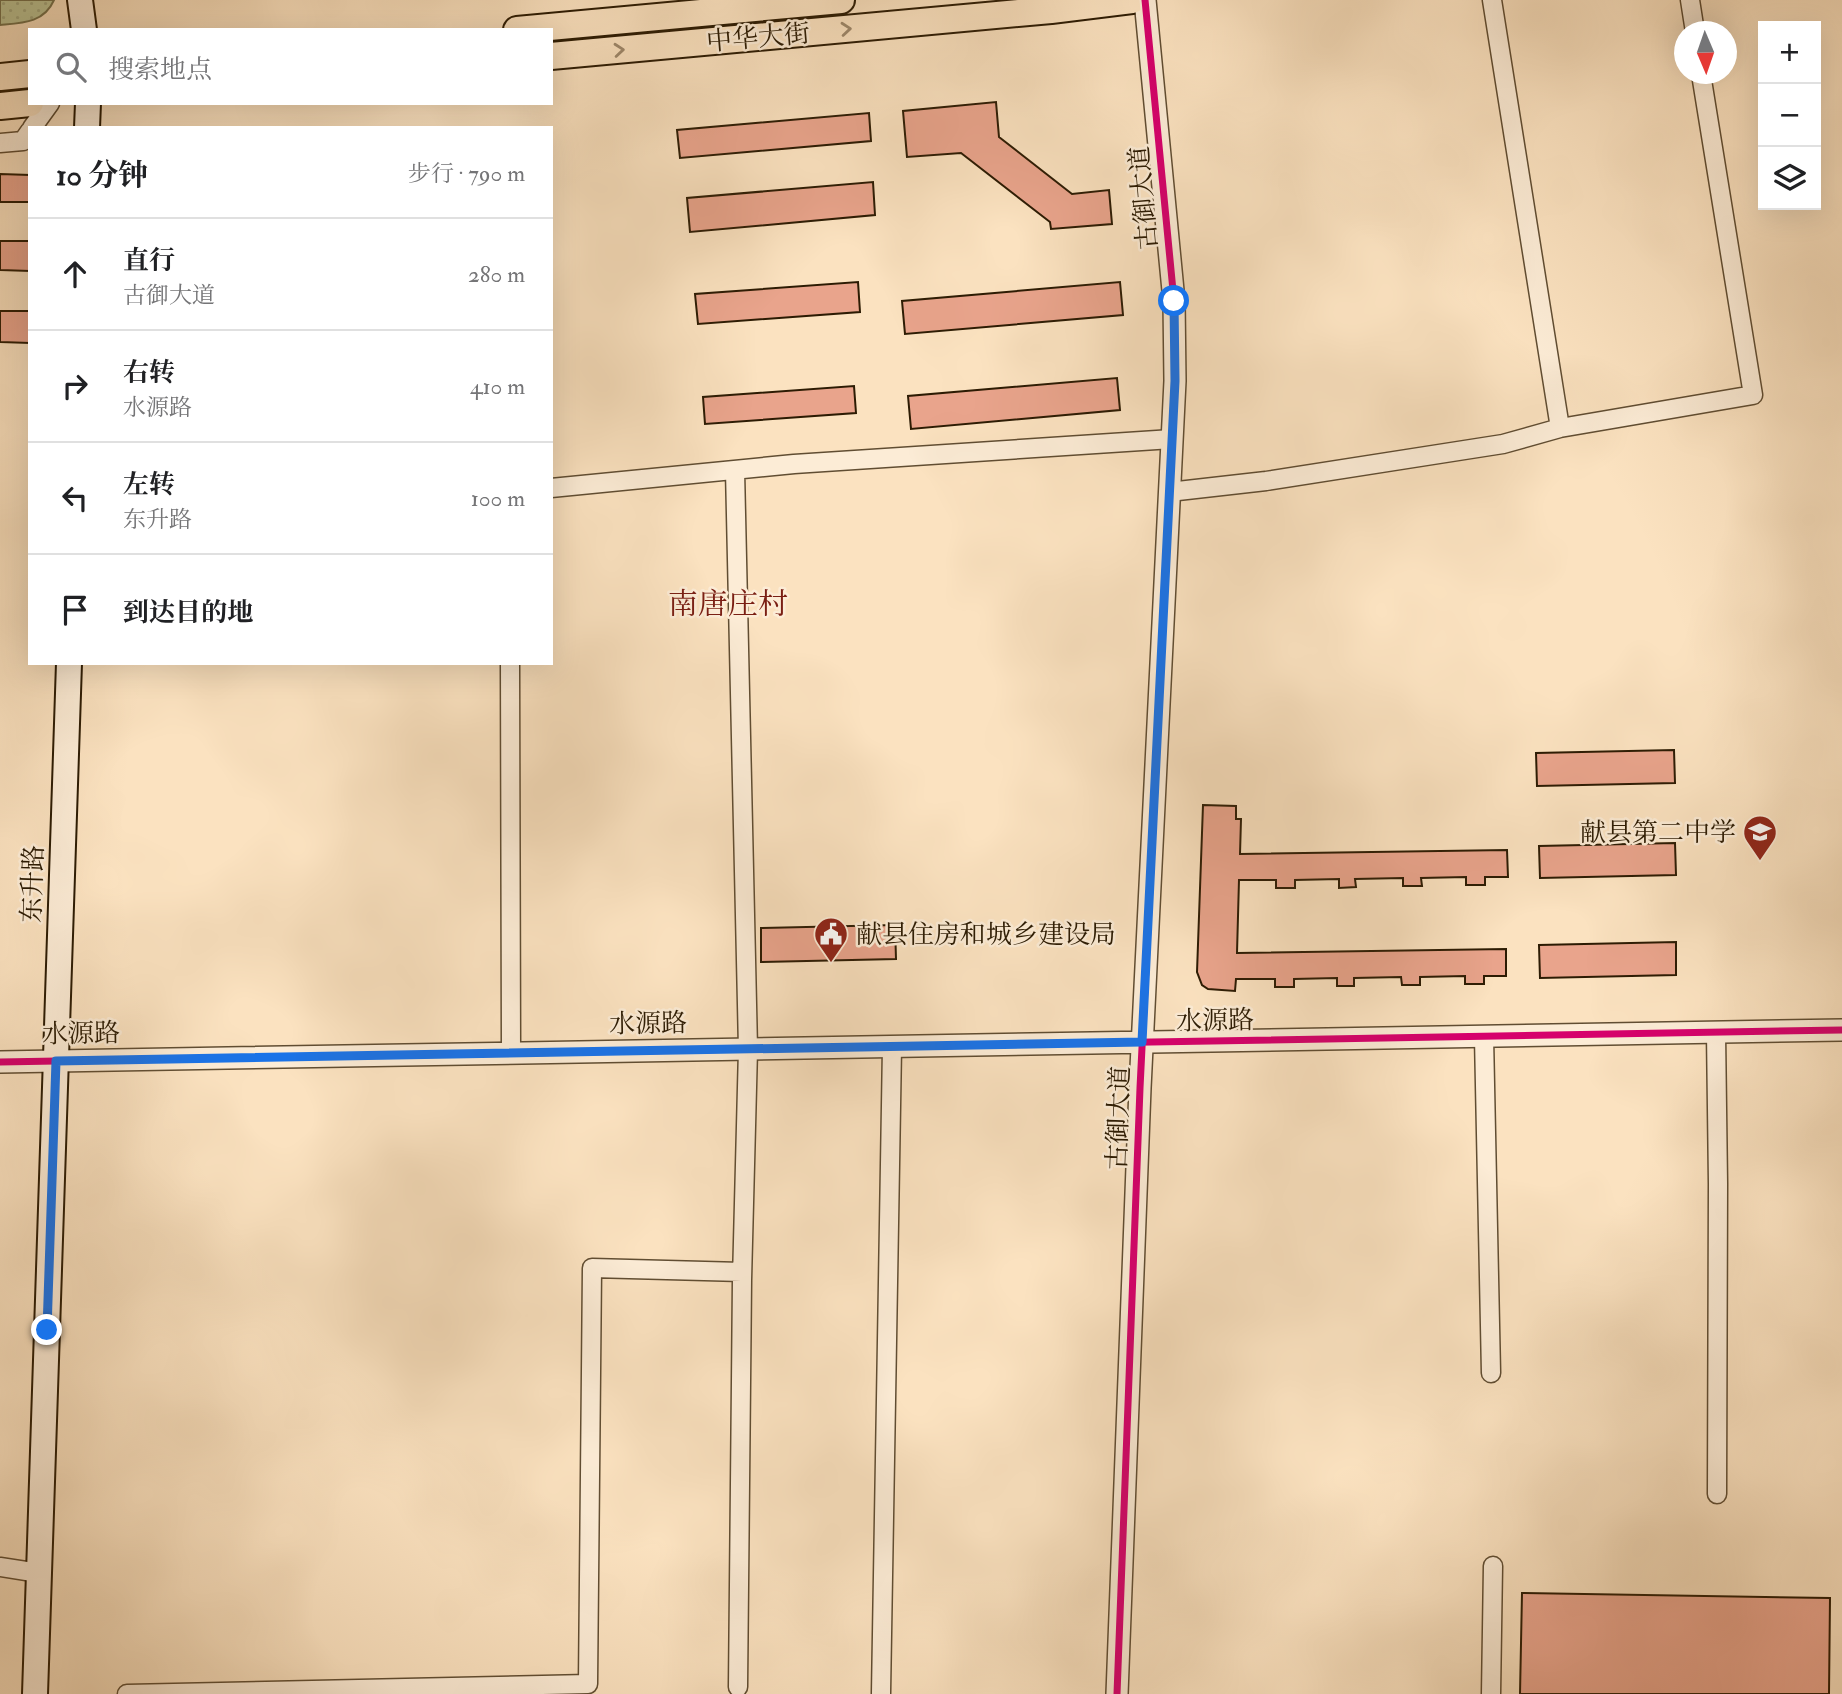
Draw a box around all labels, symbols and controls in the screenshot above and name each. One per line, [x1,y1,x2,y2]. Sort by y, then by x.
street label: 中华大街 [705,18,811,58]
north arrow [1674,21,1737,84]
map controls [1758,21,1821,210]
button: + [1758,21,1821,84]
one-way arrow [841,22,852,37]
search box [28,28,553,105]
one-way arrow [614,43,625,58]
icon: search [52,48,90,86]
text: 搜索地点 [108,54,212,86]
button: − [1758,84,1821,147]
street label: 古御大道 [1124,145,1164,251]
button: layers [1758,147,1821,210]
text: 10 分钟 [56,157,148,194]
text: 步行 · 790 m [408,159,525,188]
text: 直行 [123,245,175,277]
icon: ahead [56,255,94,293]
text: 280 m [468,260,525,289]
text: 古御大道 [123,281,215,310]
route start [1158,285,1189,316]
text: 右转 [123,357,175,389]
icon: right [56,367,94,405]
text: 410 m [470,372,525,401]
text: 水源路 [123,393,192,422]
text: 左转 [123,469,175,501]
icon: left [56,479,94,517]
text: 100 m [471,484,525,513]
text: 东升路 [123,505,192,534]
district label: 南唐庄村 [668,586,788,623]
icon: arrive [56,591,94,629]
text: 到达目的地 [123,597,253,629]
school or university icon: 献县第二中学 [1741,813,1779,862]
place label: 献县第二中学 [1580,817,1736,849]
street label: 东升路 [16,844,50,924]
public building icon: 献县住房和城乡建设局 [812,915,850,964]
place label: 献县住房和城乡建设局 [856,919,1116,951]
street label: 水源路 [1176,1004,1254,1038]
street label: 水源路 [609,1007,687,1041]
street label: 水源路 [42,1017,120,1051]
street label: 古御大道 [1101,1066,1137,1171]
route end [31,1314,62,1345]

